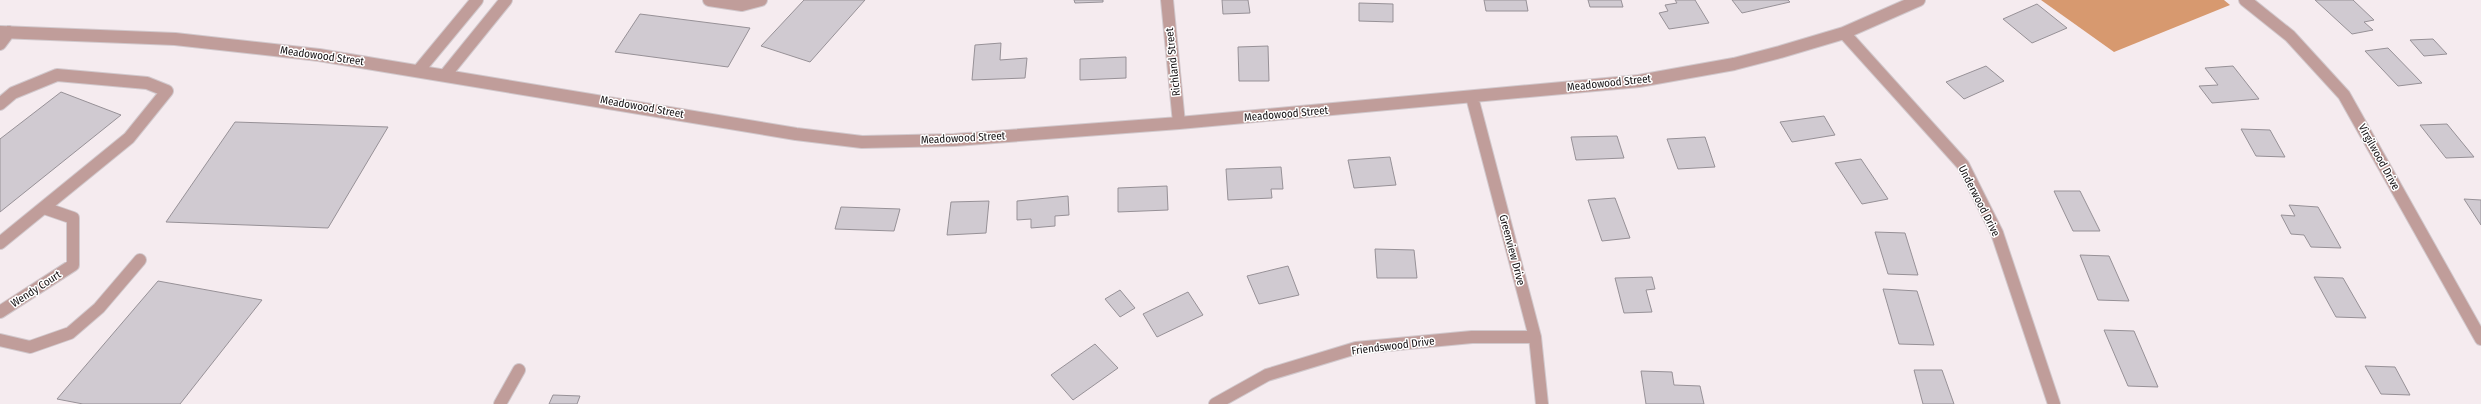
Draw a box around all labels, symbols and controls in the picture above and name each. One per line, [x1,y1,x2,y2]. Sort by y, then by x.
street label: Richland Street [1163,27,1183,97]
street label: Meadowood Street [279,44,365,68]
street label: Meadowood Street [1566,72,1652,94]
street label: Meadowood Street [599,93,685,121]
street label: Meadowood Street [1243,104,1329,124]
street label: Virgilwood Drive [2356,122,2402,192]
street label: Meadowood Street [920,129,1006,147]
street label: Underwood Drive [1956,163,2002,239]
street label: Greenview Drive [1496,213,1528,287]
street label: Wendy Court [9,268,64,310]
street label: Friendswood Drive [1351,334,1435,358]

